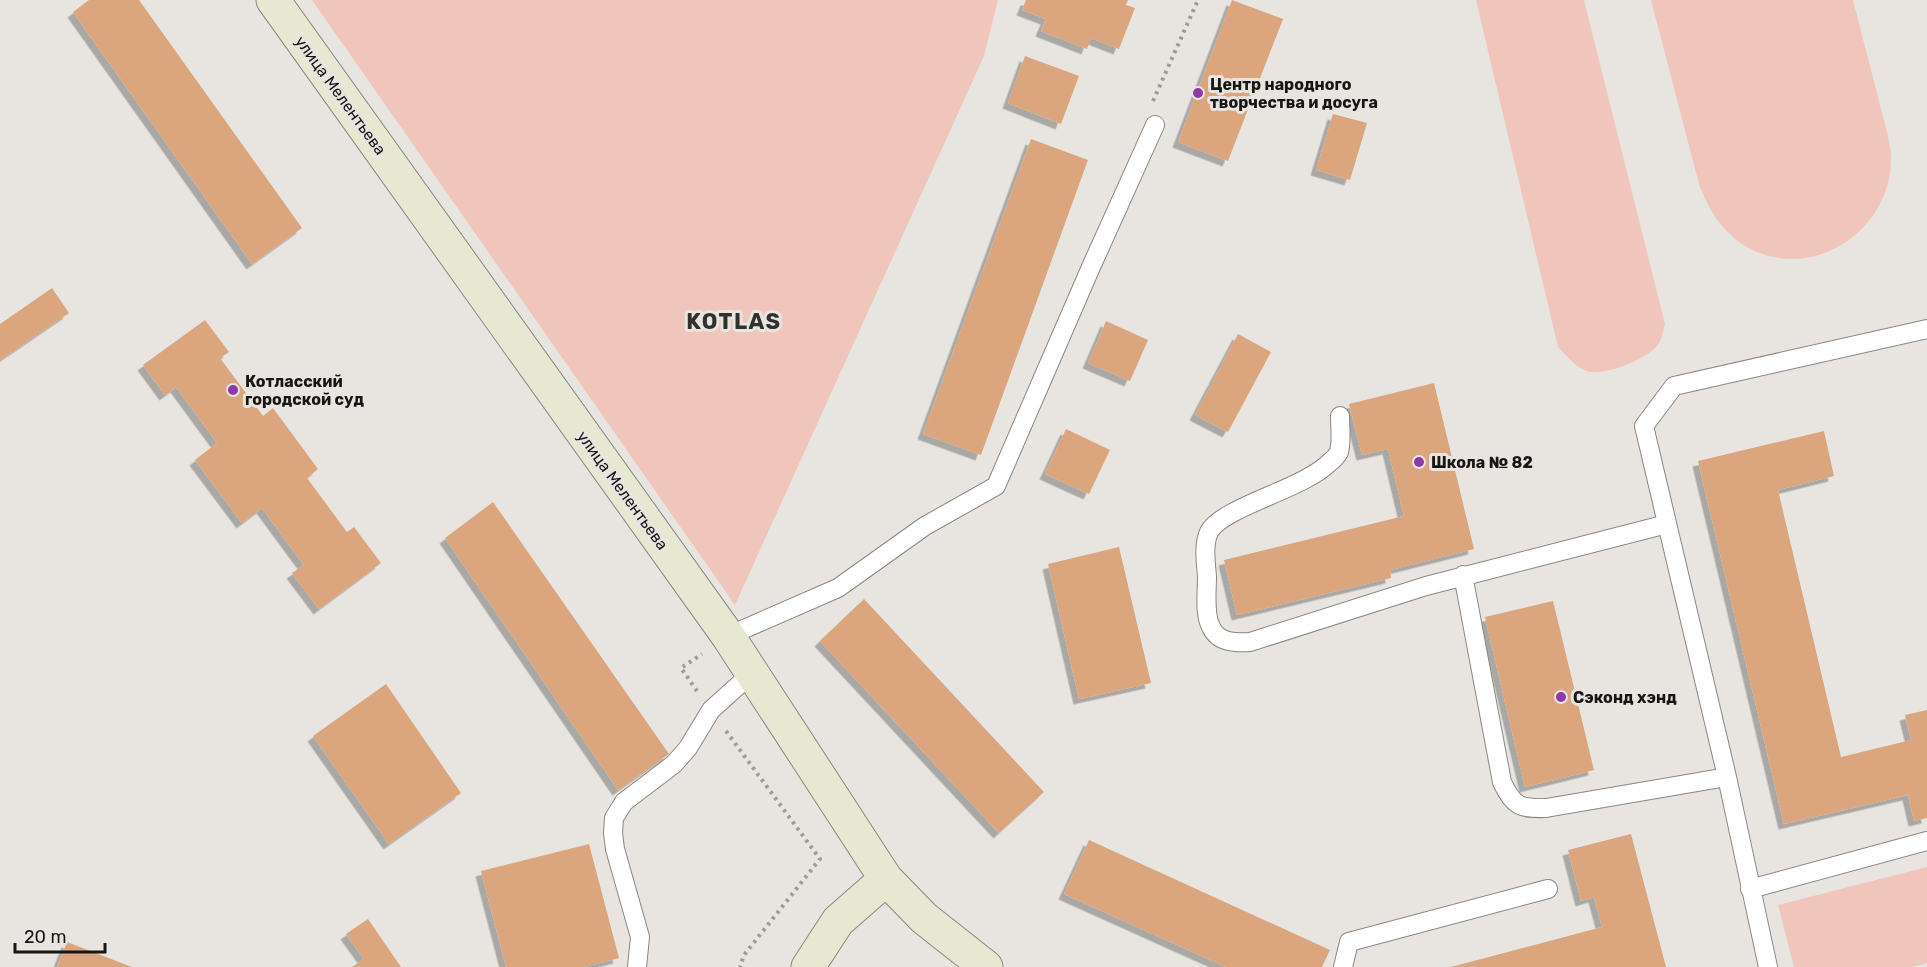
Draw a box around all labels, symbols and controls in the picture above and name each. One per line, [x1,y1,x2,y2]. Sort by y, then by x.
street label: улица Мелентьева [291,32,390,159]
place label: Центр народного творчества и досуга [1210,75,1378,112]
marker: Центр народного творчества и досуга [1191,86,1205,100]
district label: KOTLAS [686,308,782,335]
place label: Котласский городской суд [245,372,364,409]
marker: Котласский городской суд [226,383,240,397]
street label: улица Мелентьева [573,427,672,554]
place label: Школа № 82 [1431,453,1533,472]
marker: Школа № 82 [1412,455,1426,469]
place label: Сэконд хэнд [1573,688,1677,707]
marker: Сэконд хэнд [1554,690,1568,704]
scale bar [15,916,105,954]
text: 20 m [24,926,66,948]

